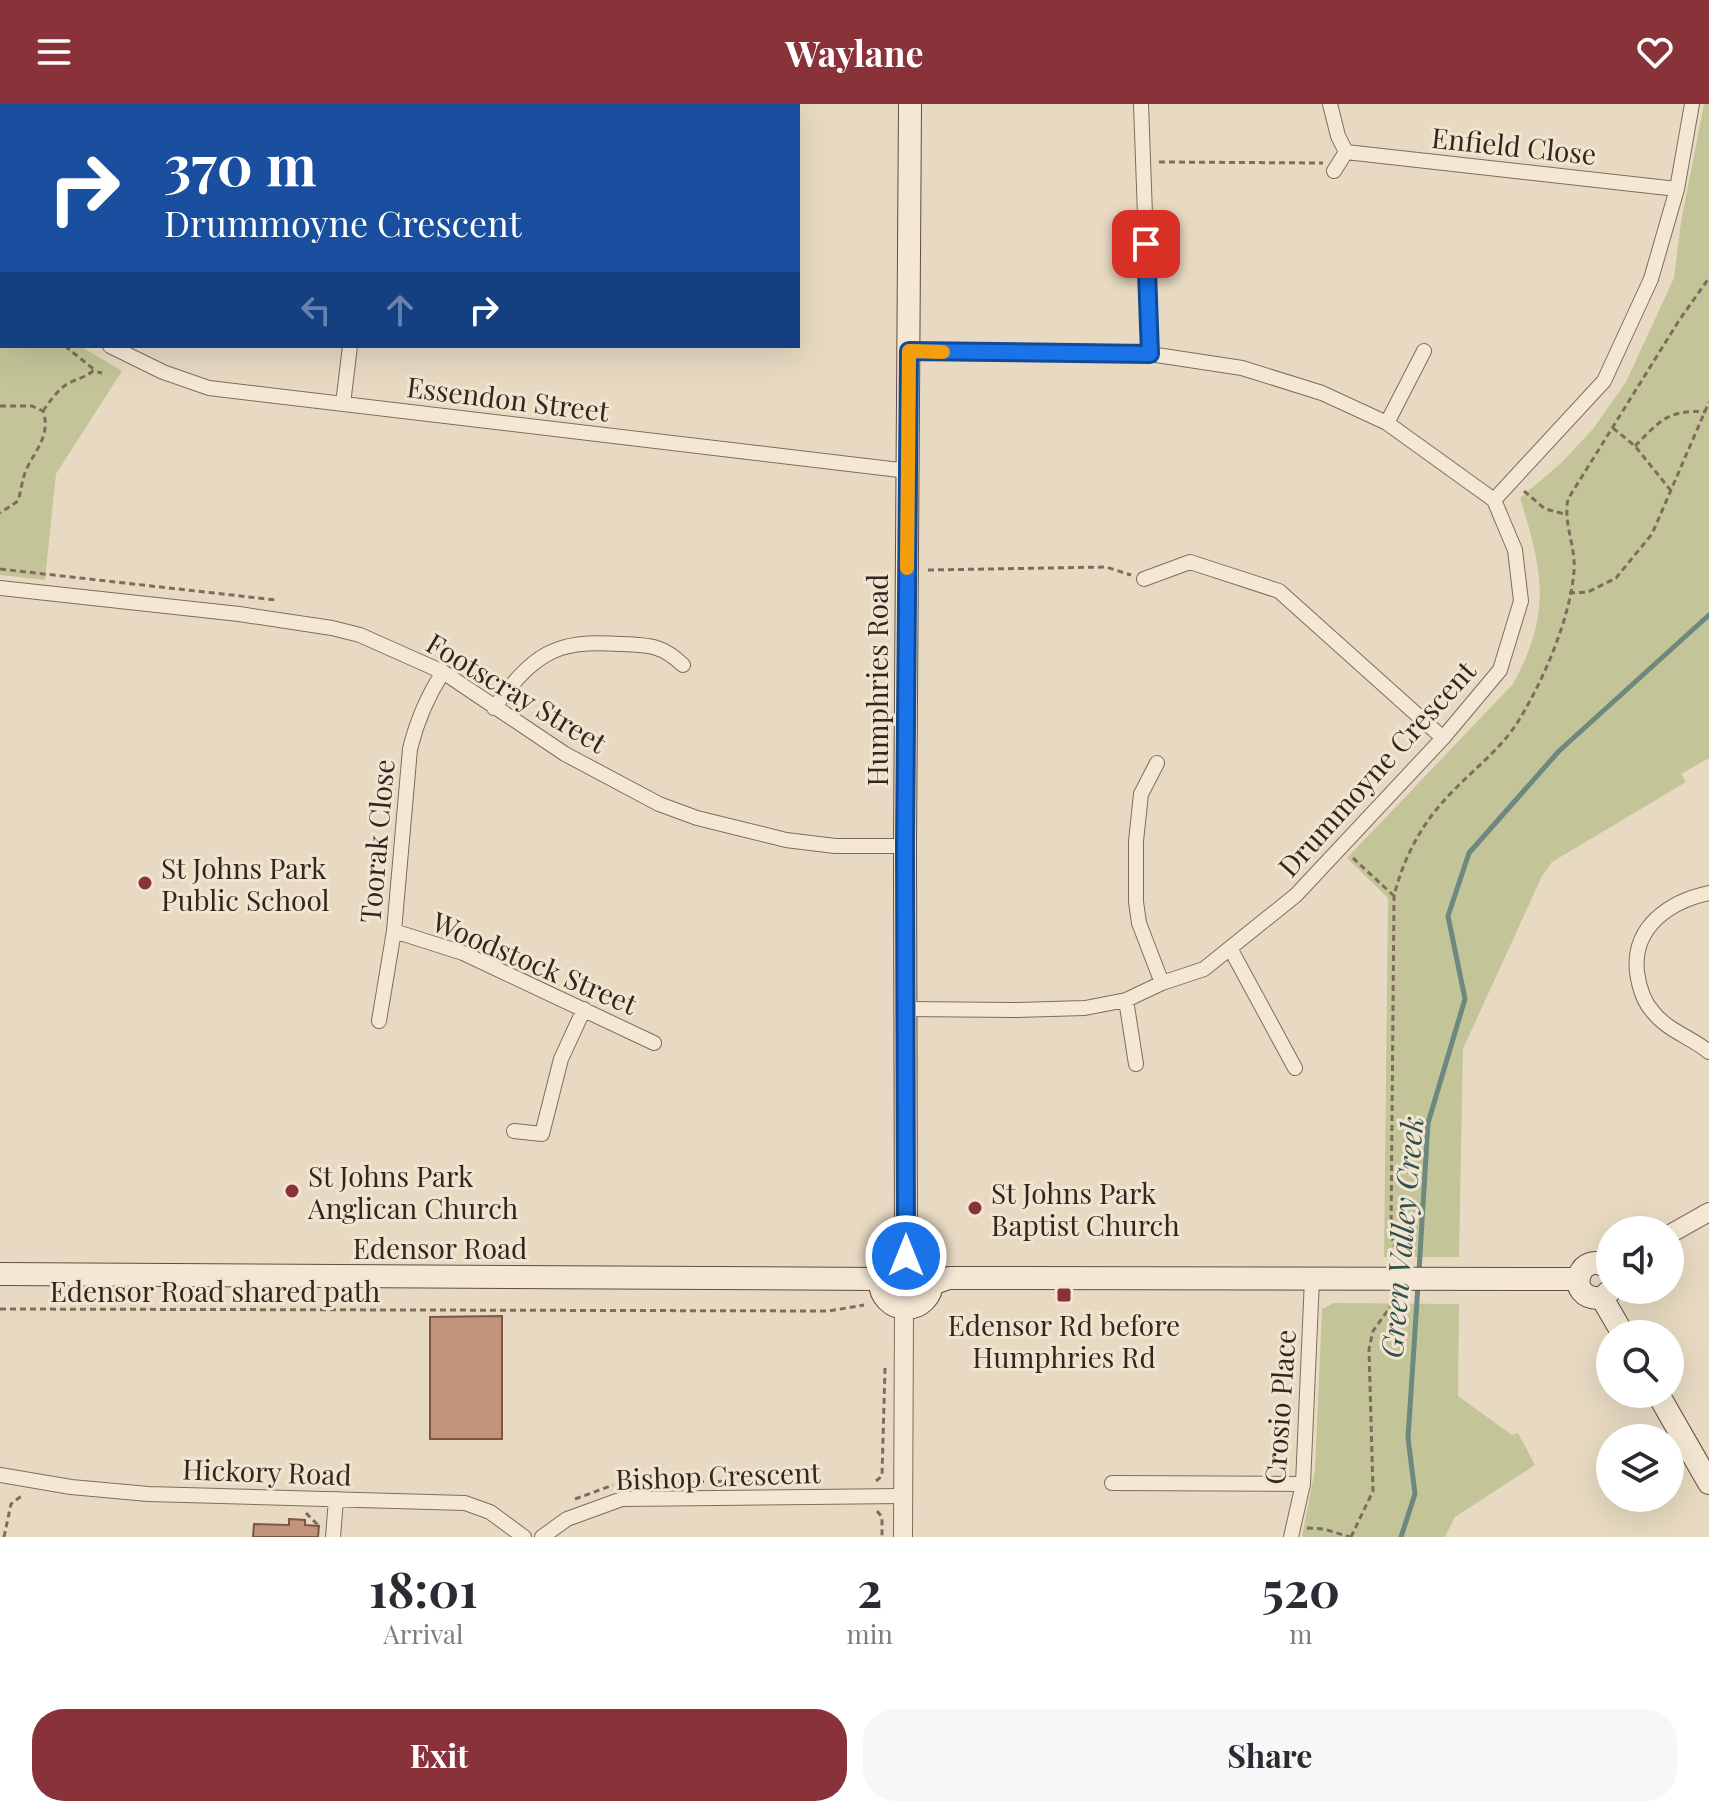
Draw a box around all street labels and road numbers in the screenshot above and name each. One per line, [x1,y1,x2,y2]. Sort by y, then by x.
street label: Enfield Close [1430,118,1598,172]
street label: Essendon Street [405,367,612,429]
street label: Humphries Road [858,574,895,786]
street label: Footscray Street [420,624,615,761]
street label: Drummoyne Crescent [1269,652,1483,884]
street label: Toorak Close [350,758,402,924]
street label: Woodstock Street [426,902,644,1022]
street label: Edensor Road [353,1229,527,1266]
street label: Edensor Road shared path [50,1272,381,1309]
street label: Crosio Place [1255,1328,1303,1486]
street label: Hickory Road [182,1450,352,1492]
street label: Bishop Crescent [615,1453,822,1497]

